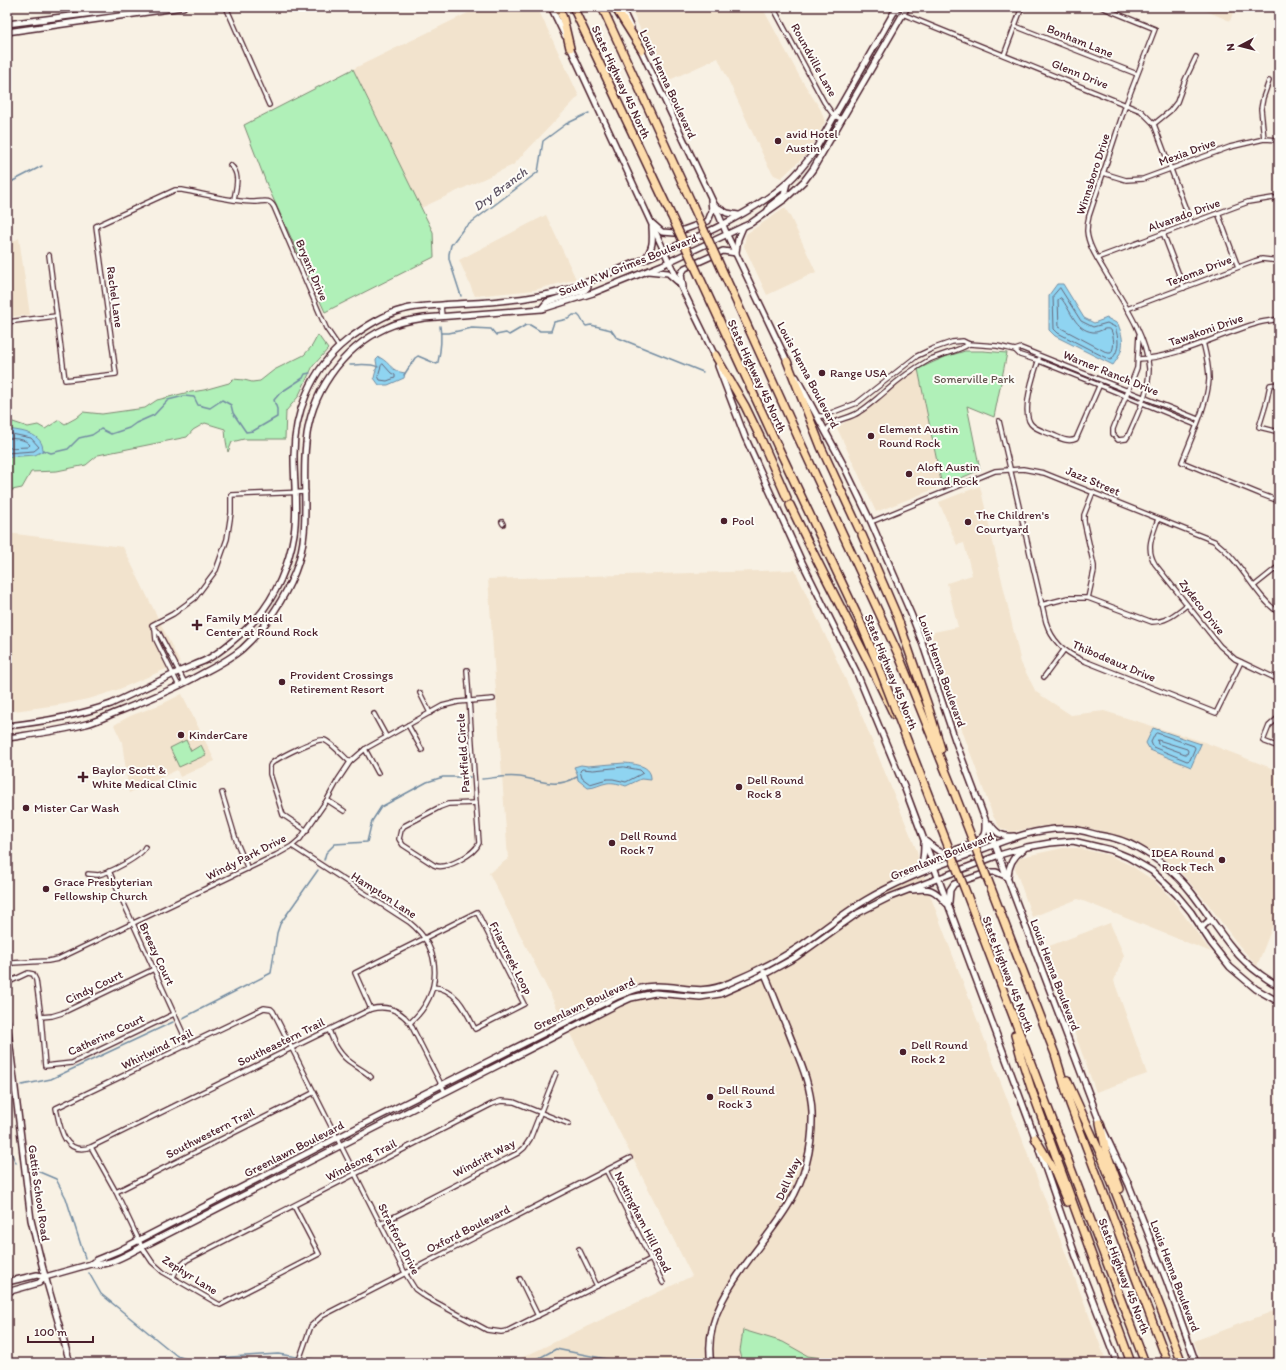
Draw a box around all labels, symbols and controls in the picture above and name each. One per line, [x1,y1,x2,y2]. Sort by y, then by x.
street label: Roundville Lane [788,21,840,99]
street label: Bonham Lane [1045,21,1115,61]
street label: State Highway 45 North [589,23,654,141]
north arrow [1220,26,1260,66]
street label: Louis Henna Boulevard [637,27,700,141]
text: N [1224,43,1237,52]
street label: Glenn Drive [1050,56,1111,92]
place label: avid Hotel Austin [786,127,839,155]
street label: Winnsboro Drive [1073,131,1113,216]
street label: Mexia Drive [1157,135,1218,169]
marker: avid Hotel Austin [773,136,783,146]
water label: Dry Branch [470,164,530,214]
street label: Alvarado Drive [1146,195,1222,235]
street label: South A W Grimes Boulevard [557,231,700,299]
street label: Bryant Drive [293,237,331,303]
street label: Texoma Drive [1164,252,1234,290]
street label: Rachel Lane [104,265,126,329]
street label: Tawakoni Drive [1167,311,1245,349]
street label: State Highway 45 North [725,317,790,435]
street label: Louis Henna Boulevard [774,319,842,431]
street label: Warner Ranch Drive [1061,347,1161,399]
place label: Range USA [830,366,887,380]
marker: Range USA [817,368,827,378]
park label: Somerville Park [934,372,1015,386]
place label: Element Austin Round Rock [879,422,958,450]
marker: Element Austin Round Rock [866,431,876,441]
place label: Aloft Austin Round Rock [917,460,980,488]
street label: Jazz Street [1064,463,1123,499]
marker: Aloft Austin Round Rock [904,469,914,479]
place label: The Children's Courtyard [976,508,1049,536]
place label: Pool [732,514,755,528]
marker: Pool [719,516,729,526]
marker: The Children's Courtyard [963,517,973,527]
street label: Zydeco Drive [1176,577,1228,638]
place label: Family Medical Center at Round Rock [206,611,318,639]
street label: State Highway 45 North [861,612,921,732]
street label: Louis Henna Boulevard [915,613,969,729]
marker: Family Medical Center at Round Rock [191,619,203,631]
street label: Thibodeaux Drive [1070,637,1158,685]
place label: Provident Crossings Retirement Resort [290,668,393,696]
marker: Provident Crossings Retirement Resort [277,677,287,687]
street label: Parkfield Circle [453,712,473,793]
place label: KinderCare [189,728,248,742]
marker: KinderCare [176,730,186,740]
place label: Baylor Scott & White Medical Clinic [92,763,197,791]
marker: Baylor Scott & White Medical Clinic [77,771,89,783]
place label: Dell Round Rock 8 [747,773,804,801]
marker: Dell Round Rock 8 [734,782,744,792]
place label: Mister Car Wash [34,801,120,815]
marker: Mister Car Wash [21,803,31,813]
place label: Dell Round Rock 7 [620,829,677,857]
street label: Greenlawn Boulevard [888,829,996,883]
street label: Windy Park Drive [203,831,289,883]
marker: Dell Round Rock 7 [607,838,617,848]
place label: IDEA Round Rock Tech [1151,846,1215,874]
marker: IDEA Round Rock Tech [1217,855,1227,865]
street label: Hampton Lane [349,869,420,921]
place label: Grace Presbyterian Fellowship Church [54,875,153,903]
marker: Grace Presbyterian Fellowship Church [41,884,51,894]
street label: State Highway 45 North [979,914,1037,1035]
street label: Louis Henna Boulevard [1027,917,1083,1033]
street label: Friarcreek Loop [487,919,535,997]
street label: Breezy Court [136,920,178,988]
street label: Cindy Court [63,967,125,1007]
street label: Greenlawn Boulevard [531,974,637,1034]
street label: Catherine Court [66,1011,147,1059]
street label: Southeastern Trail [235,1015,327,1069]
street label: Whirlwind Trail [119,1025,196,1072]
place label: Dell Round Rock 2 [911,1038,968,1066]
marker: Dell Round Rock 2 [898,1047,908,1057]
place label: Dell Round Rock 3 [718,1083,775,1111]
marker: Dell Round Rock 3 [705,1092,715,1102]
street label: Southwestern Trail [163,1104,257,1161]
street label: Greenlawn Boulevard [242,1118,347,1180]
street label: Windsong Trail [323,1136,399,1184]
street label: Windrift Way [451,1136,518,1180]
street label: Gattis School Road [25,1144,53,1243]
street label: Dell Way [772,1155,804,1202]
street label: Nottingham Hill Road [611,1169,675,1275]
street label: Stratford Drive [375,1201,423,1277]
street label: Oxford Boulevard [424,1202,512,1256]
street label: State Highway 45 North [1095,1216,1153,1337]
street label: Louis Henna Boulevard [1147,1218,1203,1334]
street label: Zephyr Lane [160,1252,220,1298]
scale bar [28,1318,93,1344]
text: 100 m [34,1325,67,1339]

